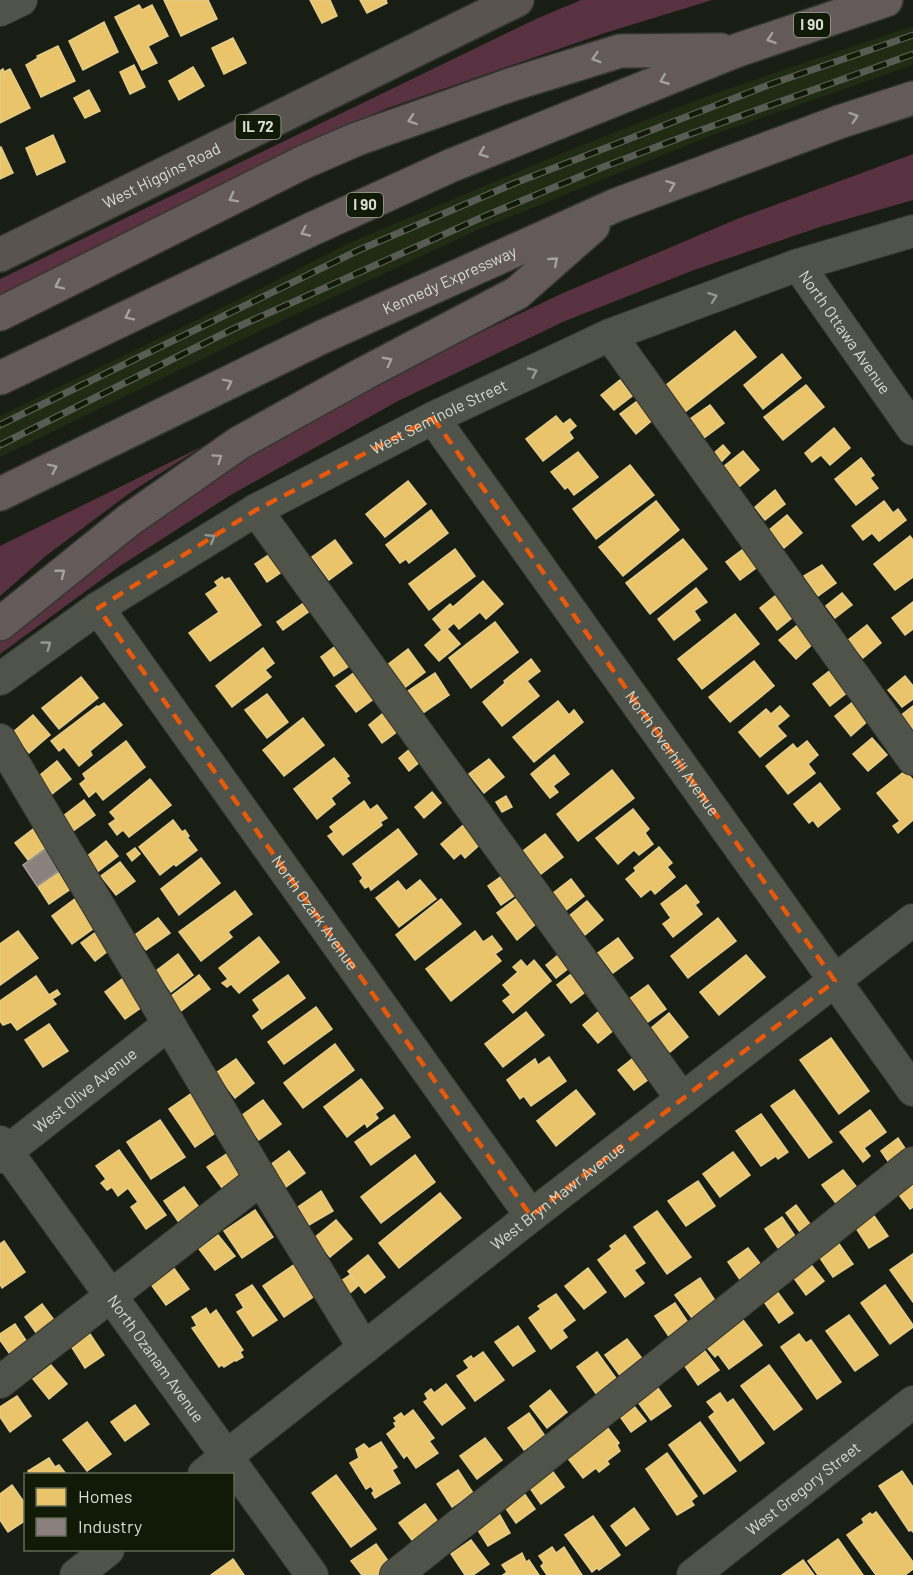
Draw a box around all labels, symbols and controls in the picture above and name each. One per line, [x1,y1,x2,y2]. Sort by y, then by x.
road number: I 90 [794,13,830,37]
one-way arrow [766,32,777,44]
one-way arrow [591,51,602,63]
one-way arrow [659,73,670,85]
one-way arrow [407,112,417,125]
one-way arrow [848,112,859,124]
road number: IL 72 [236,115,280,139]
street label: West Higgins Road [99,138,223,212]
one-way arrow [479,146,490,158]
one-way arrow [665,180,676,192]
one-way arrow [229,191,240,203]
road number: I 90 [347,193,383,217]
one-way arrow [300,224,311,236]
street label: Kennedy Expressway [379,241,520,318]
one-way arrow [547,257,558,268]
street label: North Ottawa Avenue [796,266,895,397]
one-way arrow [54,278,65,289]
one-way arrow [707,292,718,304]
one-way arrow [125,309,136,321]
one-way arrow [381,357,392,368]
one-way arrow [526,367,537,379]
street label: West Seminole Street [367,375,510,458]
one-way arrow [221,378,232,390]
one-way arrow [212,454,223,465]
one-way arrow [46,464,57,476]
one-way arrow [204,535,215,546]
one-way arrow [55,570,66,581]
one-way arrow [41,641,52,652]
street label: North Overhill Avenue [622,687,724,819]
street label: North Ozark Avenue [268,851,363,973]
street label: West Olive Avenue [29,1043,140,1136]
street label: West Bryn Mawr Avenue [486,1137,628,1253]
street label: North Ozanam Avenue [104,1291,209,1426]
street label: West Gregory Street [742,1437,864,1539]
legend [24,1473,234,1551]
text: Homes [78,1485,132,1507]
text: Industry [78,1515,142,1537]

